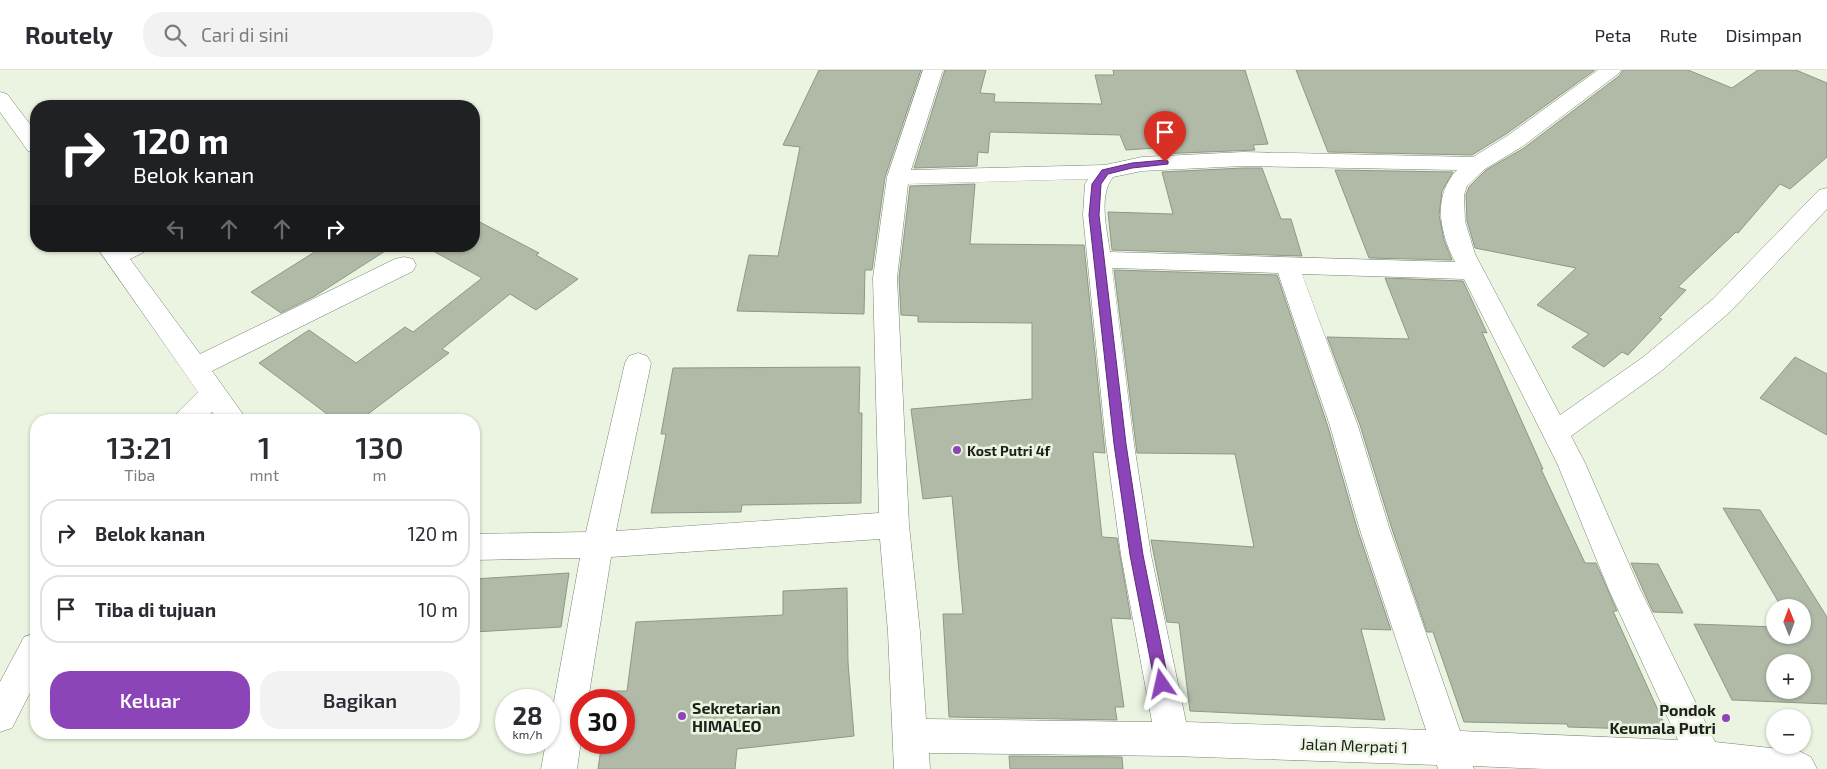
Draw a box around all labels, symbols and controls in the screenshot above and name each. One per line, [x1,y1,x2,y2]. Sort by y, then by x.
search box [143,12,493,57]
text: Routely [25,20,113,49]
icon: search [161,21,189,49]
text: Cari di sini [201,23,289,46]
text: Peta [1595,24,1632,46]
text: Rute [1660,24,1697,46]
text: Disimpan [1725,24,1802,46]
pin [1144,111,1186,162]
icon: arrive [1151,118,1179,146]
text: 120 m [133,119,229,161]
icon: right [50,120,115,185]
text: Belok kanan [133,161,254,187]
icon: left [162,215,190,243]
icon: ahead [215,215,243,243]
icon: ahead [268,215,296,243]
icon: right [321,215,349,243]
text: 13:21 [107,429,173,465]
text: 1 [258,429,271,465]
text: 130 [356,429,403,465]
place label: Kost Putri 4f [967,442,1051,459]
marker: Kost Putri 4f [951,444,963,456]
text: Tiba [124,465,155,484]
text: mnt [250,465,279,484]
text: m [372,465,387,484]
icon: right [52,519,80,547]
text: Belok kanan [95,522,205,545]
text: 120 m [407,522,458,545]
icon: arrive [52,595,80,623]
text: Tiba di tujuan [95,598,216,621]
text: 10 m [418,598,458,621]
north arrow [1766,599,1811,644]
map controls [1766,599,1811,754]
button: + [1766,654,1811,699]
position arrow [1135,657,1187,709]
button: Keluar [50,671,250,729]
button: Bagikan [260,671,460,729]
speed limit sign: 30 [570,689,635,754]
place label: Sekretarian HIMALEO [692,698,781,735]
text: 28 [512,700,543,730]
place label: Pondok Keumala Putri [1609,700,1716,737]
button: − [1766,709,1811,754]
marker: Sekretarian HIMALEO [676,710,688,722]
marker: Pondok Keumala Putri [1720,712,1732,724]
text: km/h [513,727,542,741]
street label: Jalan Merpati 1 [1300,734,1408,756]

